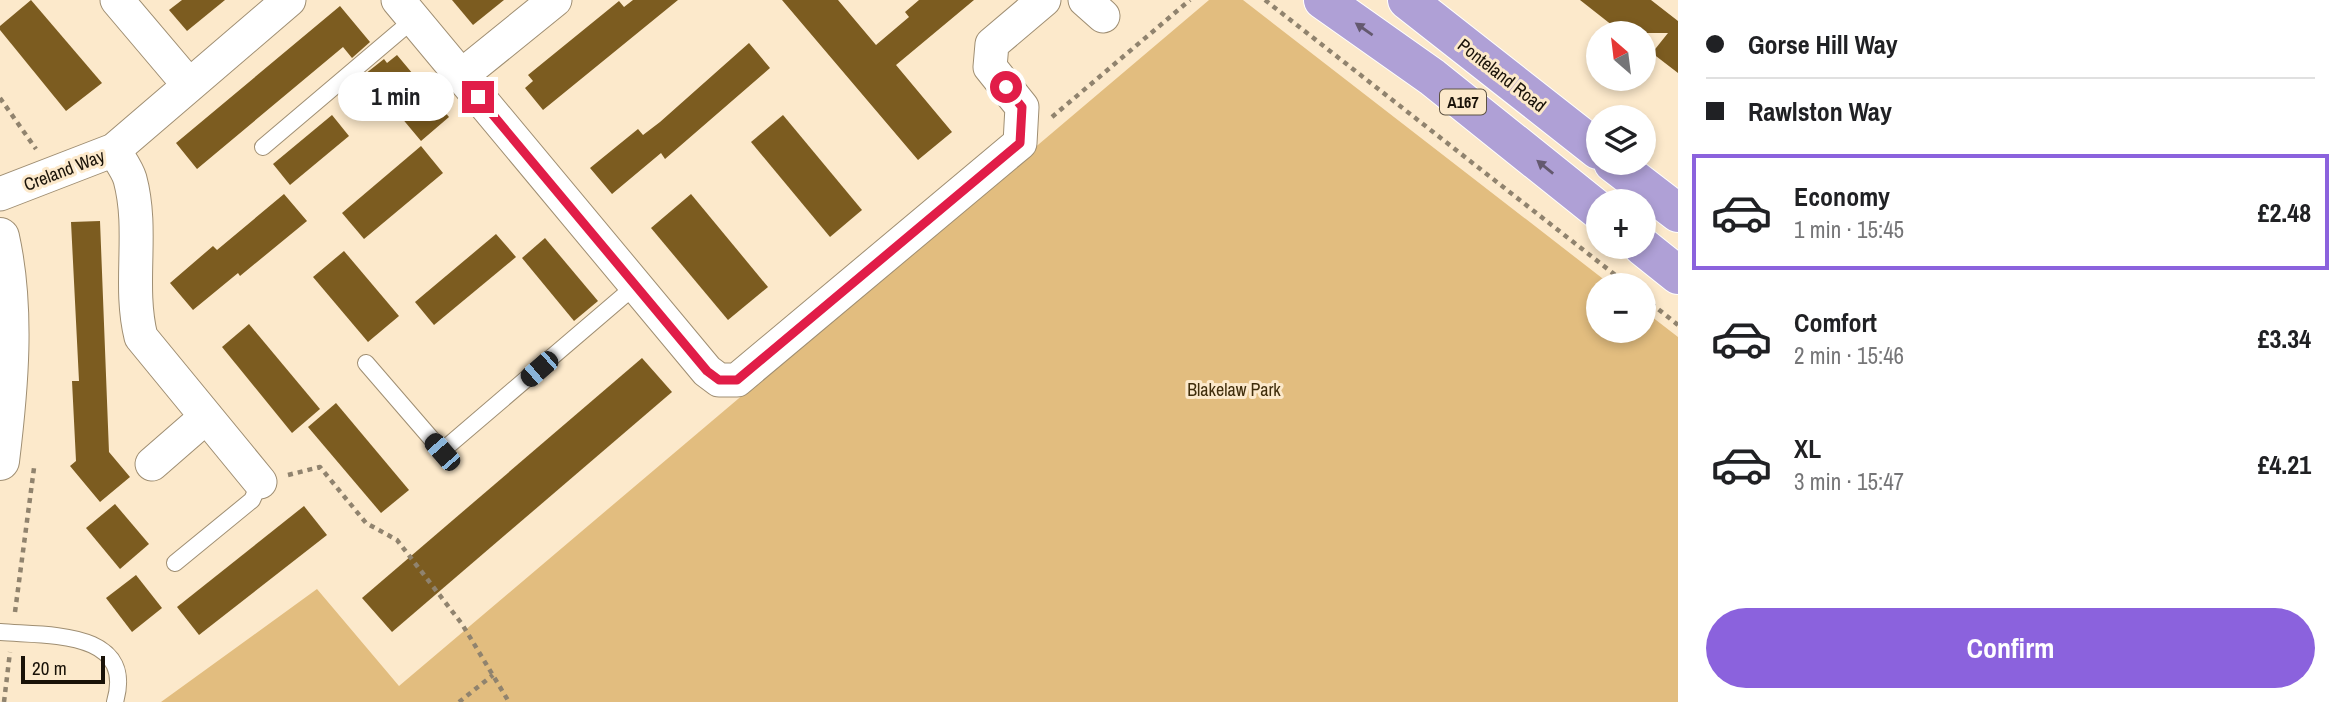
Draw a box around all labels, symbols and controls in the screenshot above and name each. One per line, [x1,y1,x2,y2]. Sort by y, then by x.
north arrow [1586,21,1656,91]
map controls [1586,21,1656,343]
one-way arrow [1355,22,1373,36]
text: Gorse Hill Way [1748,27,1898,62]
street label: Ponteland Road [1453,33,1551,117]
route start [990,71,1022,103]
callout: 1 min [338,72,454,122]
text: 1 min [371,81,421,112]
route end [462,81,494,113]
road number: A167 [1440,90,1486,114]
text: Rawlston Way [1748,94,1892,129]
button: layers [1586,105,1656,175]
street label: Creland Way [20,143,109,197]
one-way arrow [1536,160,1554,175]
text: Economy [1794,179,1890,214]
icon: car [1710,181,1773,244]
button: + [1586,189,1656,259]
text: £2.48 [2258,195,2311,230]
text: 1 min · 15:45 [1794,214,1904,245]
button: − [1586,273,1656,343]
text: Comfort [1794,305,1877,340]
icon: car [1710,307,1773,370]
text: £3.34 [2258,321,2311,356]
text: 2 min · 15:46 [1794,340,1904,371]
car [517,347,562,391]
park label: Blakelaw Park [1187,377,1281,402]
car [421,429,464,475]
text: XL [1794,431,1821,466]
icon: car [1710,433,1773,496]
text: £4.21 [2258,447,2311,482]
text: 3 min · 15:47 [1794,466,1904,497]
button: Confirm [1706,608,2315,688]
scale bar [21,653,105,685]
text: 20 m [32,655,67,681]

